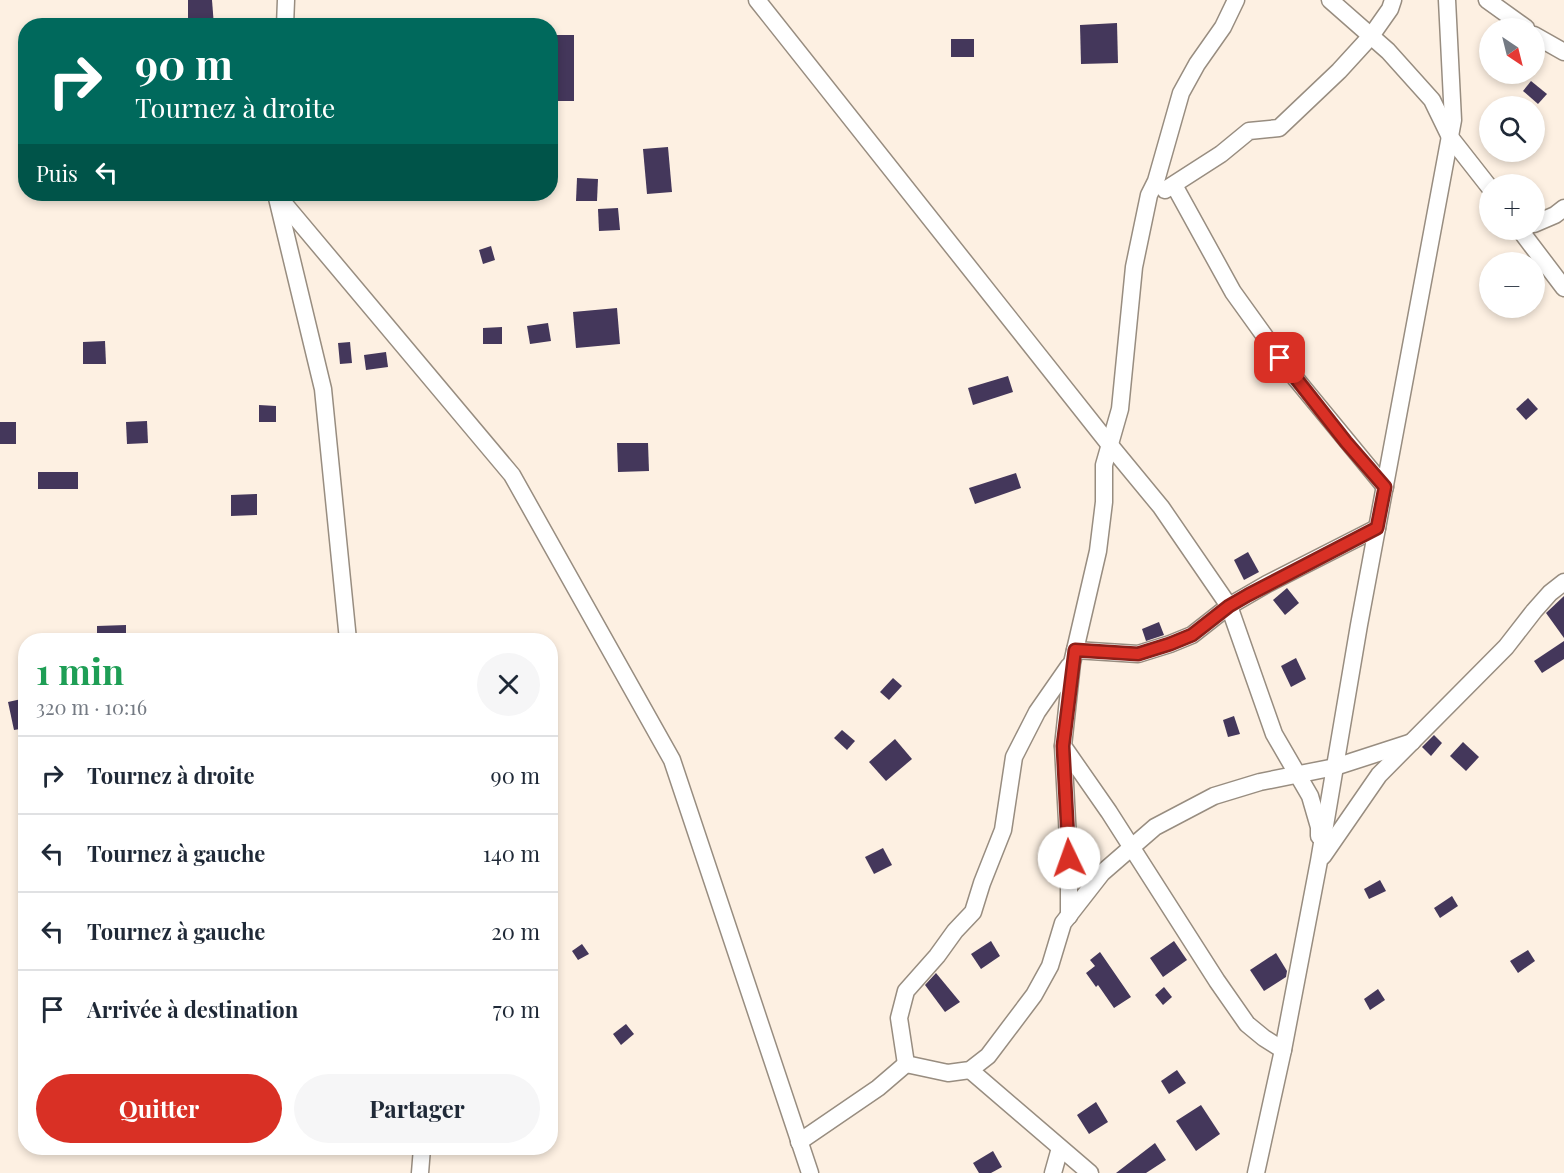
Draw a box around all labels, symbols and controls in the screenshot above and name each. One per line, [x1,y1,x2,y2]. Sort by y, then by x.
north arrow [1479,18,1545,84]
map controls [1479,18,1545,318]
text: 90 m [135,35,233,91]
icon: right [36,42,114,120]
text: Tournez à droite [135,89,335,125]
button: search [1479,96,1545,162]
icon: left [90,156,123,189]
text: Puis [36,158,78,188]
button: + [1479,174,1545,240]
button: − [1479,252,1545,318]
pin [1254,332,1305,383]
icon: arrive [1263,341,1296,374]
text: 1 min [36,646,124,694]
button: close [477,653,540,716]
text: 320 m · 10:16 [36,693,147,720]
icon: right [36,759,69,792]
text: Tournez à droite [87,760,255,790]
text: 90 m [491,760,540,790]
position arrow [1037,826,1101,890]
icon: left [36,837,69,870]
text: Tournez à gauche [87,838,265,868]
text: 140 m [483,838,540,868]
icon: left [36,915,69,948]
text: Tournez à gauche [87,916,265,946]
text: 20 m [491,916,540,946]
icon: arrive [36,993,69,1026]
text: Arrivée à destination [87,994,298,1024]
text: 70 m [493,994,540,1024]
button: Quitter [36,1074,282,1143]
button: Partager [294,1074,540,1143]

